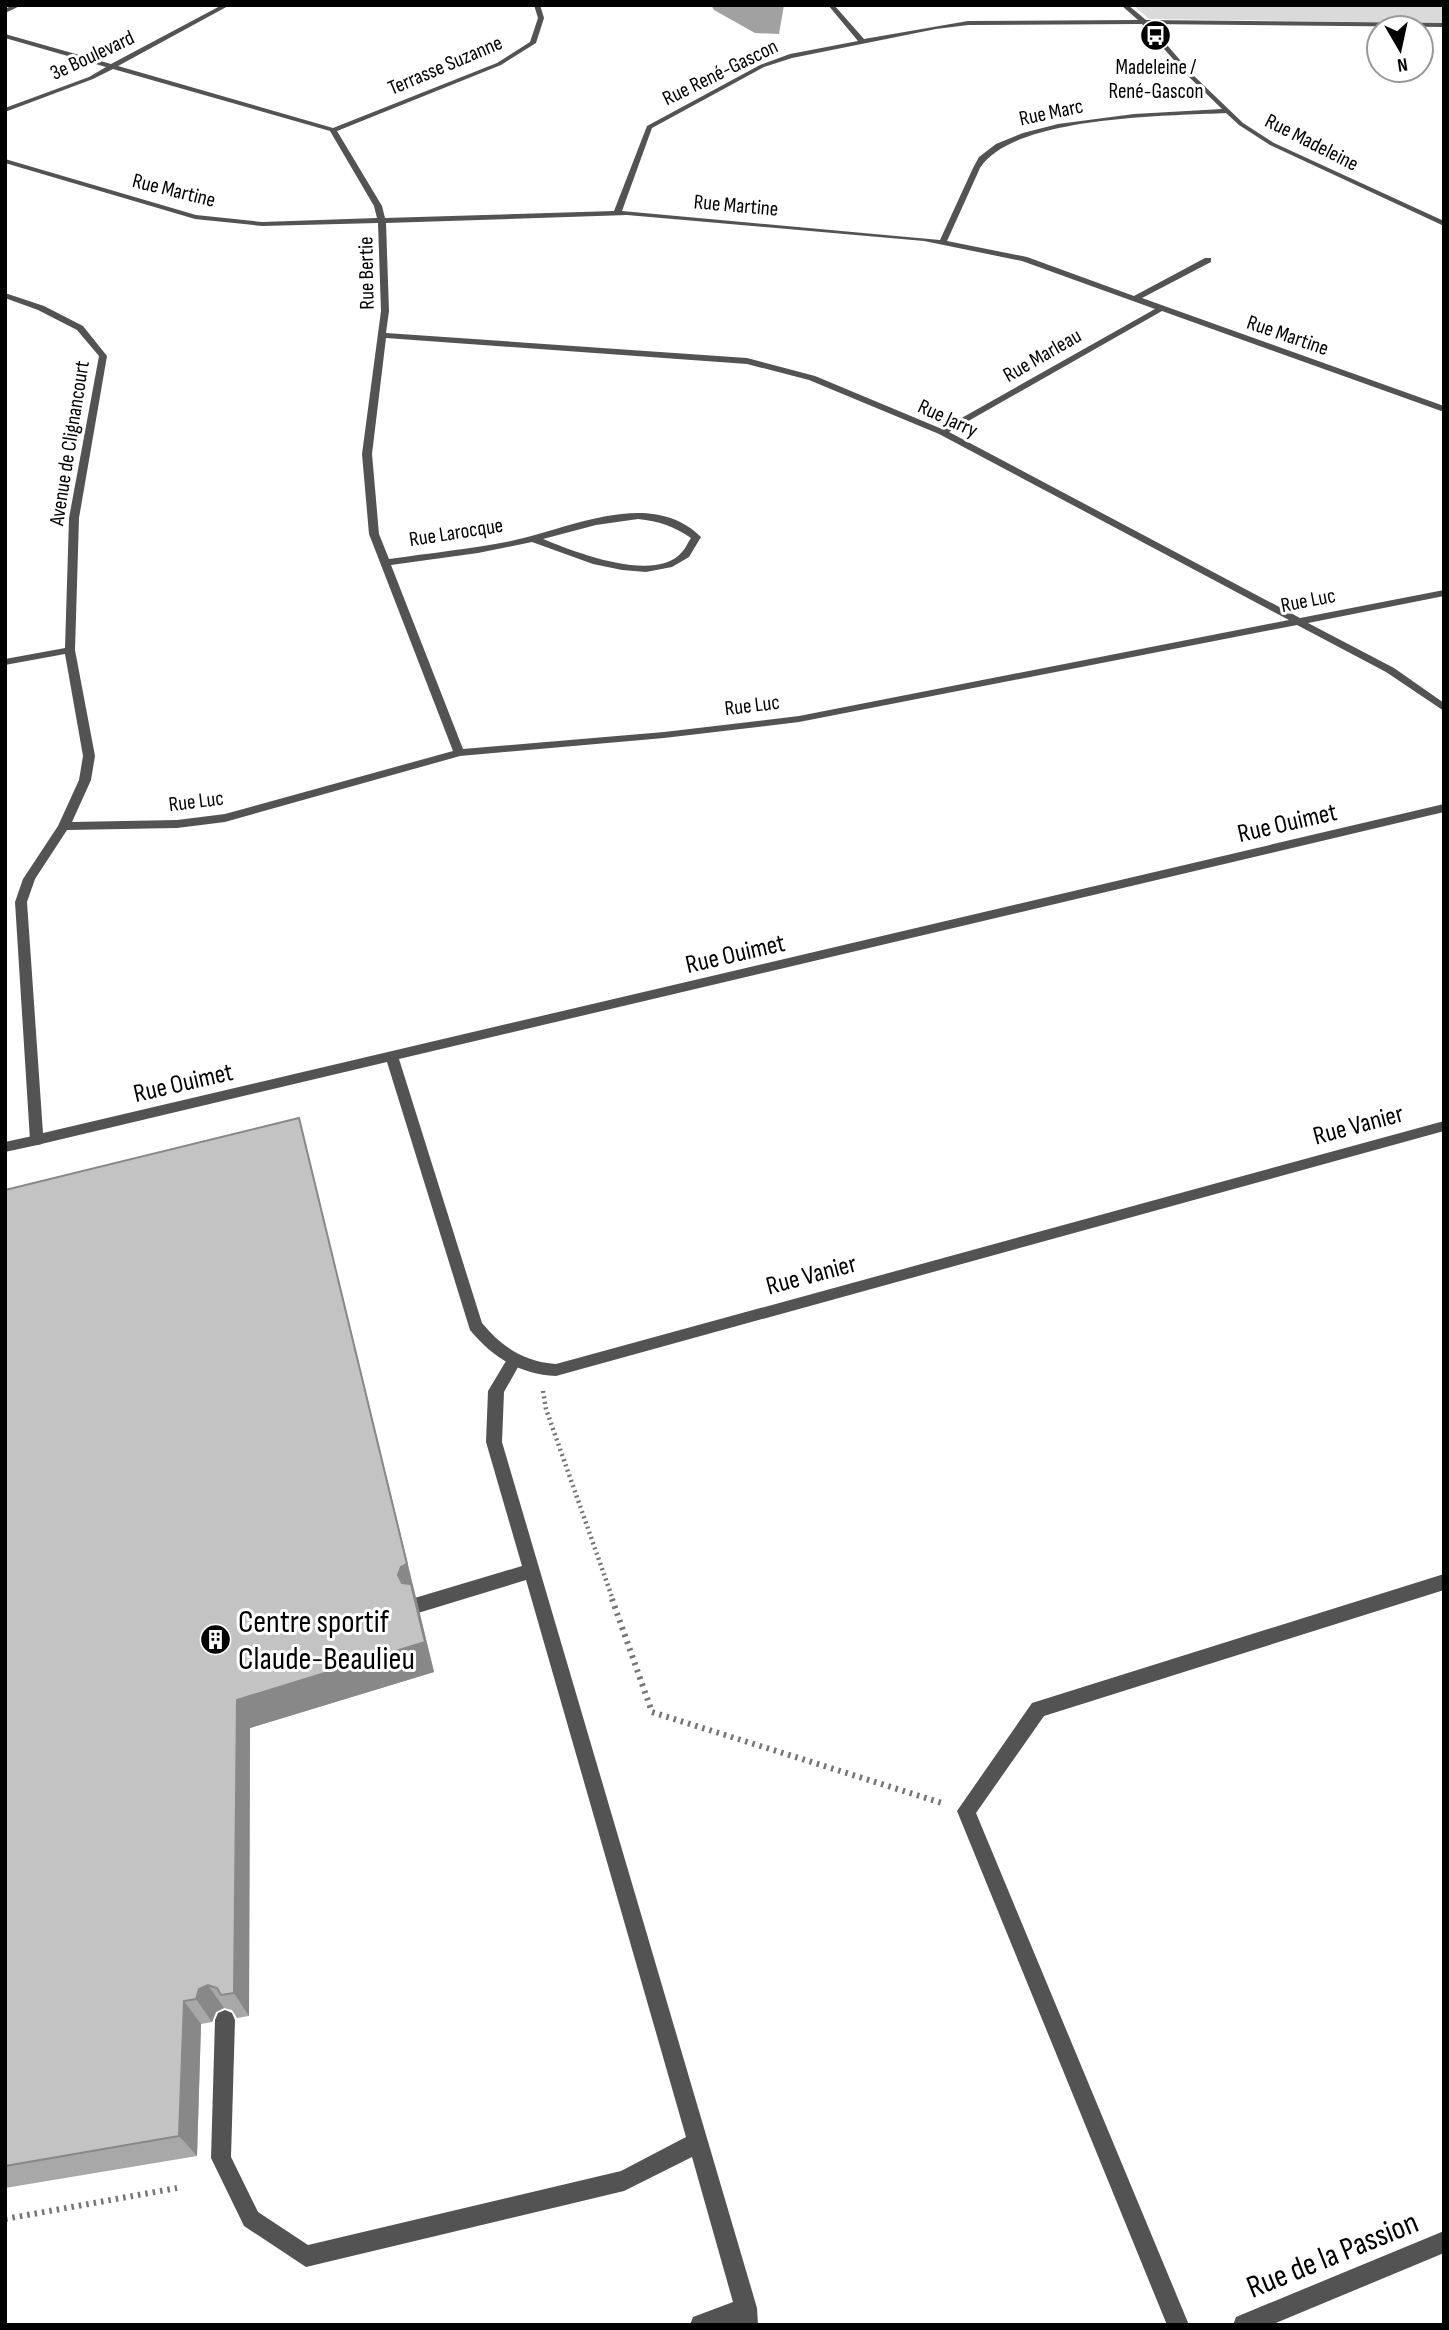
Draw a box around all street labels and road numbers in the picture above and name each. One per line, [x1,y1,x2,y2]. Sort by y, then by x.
street label: 3e Boulevard [46,25,138,86]
street label: Terrasse Suzanne [384,30,506,101]
street label: Rue René-Gascon [658,34,782,111]
street label: Rue Marc [1017,94,1085,131]
street label: Rue Madeleine [1261,108,1363,177]
street label: Rue Martine [130,168,218,213]
street label: Rue Martine [693,189,779,222]
street label: Rue Bertie [353,236,380,310]
street label: Rue Martine [1244,310,1332,361]
street label: Rue Marleau [999,323,1086,388]
street label: Avenue de Clignancourt [44,359,95,528]
street label: Rue Jarry [914,394,982,443]
street label: Rue Larocque [407,513,505,552]
street label: Rue Luc [1279,583,1338,618]
street label: Rue Luc [723,690,781,721]
street label: Rue Luc [167,786,225,817]
street label: Rue Ouimet [1235,797,1340,850]
street label: Rue Ouimet [683,928,788,981]
street label: Rue Ouimet [131,1057,236,1110]
street label: Rue Vanier [1310,1098,1407,1152]
street label: Rue Vanier [763,1248,860,1302]
street label: Rue de la Passion [1241,2203,1424,2308]

